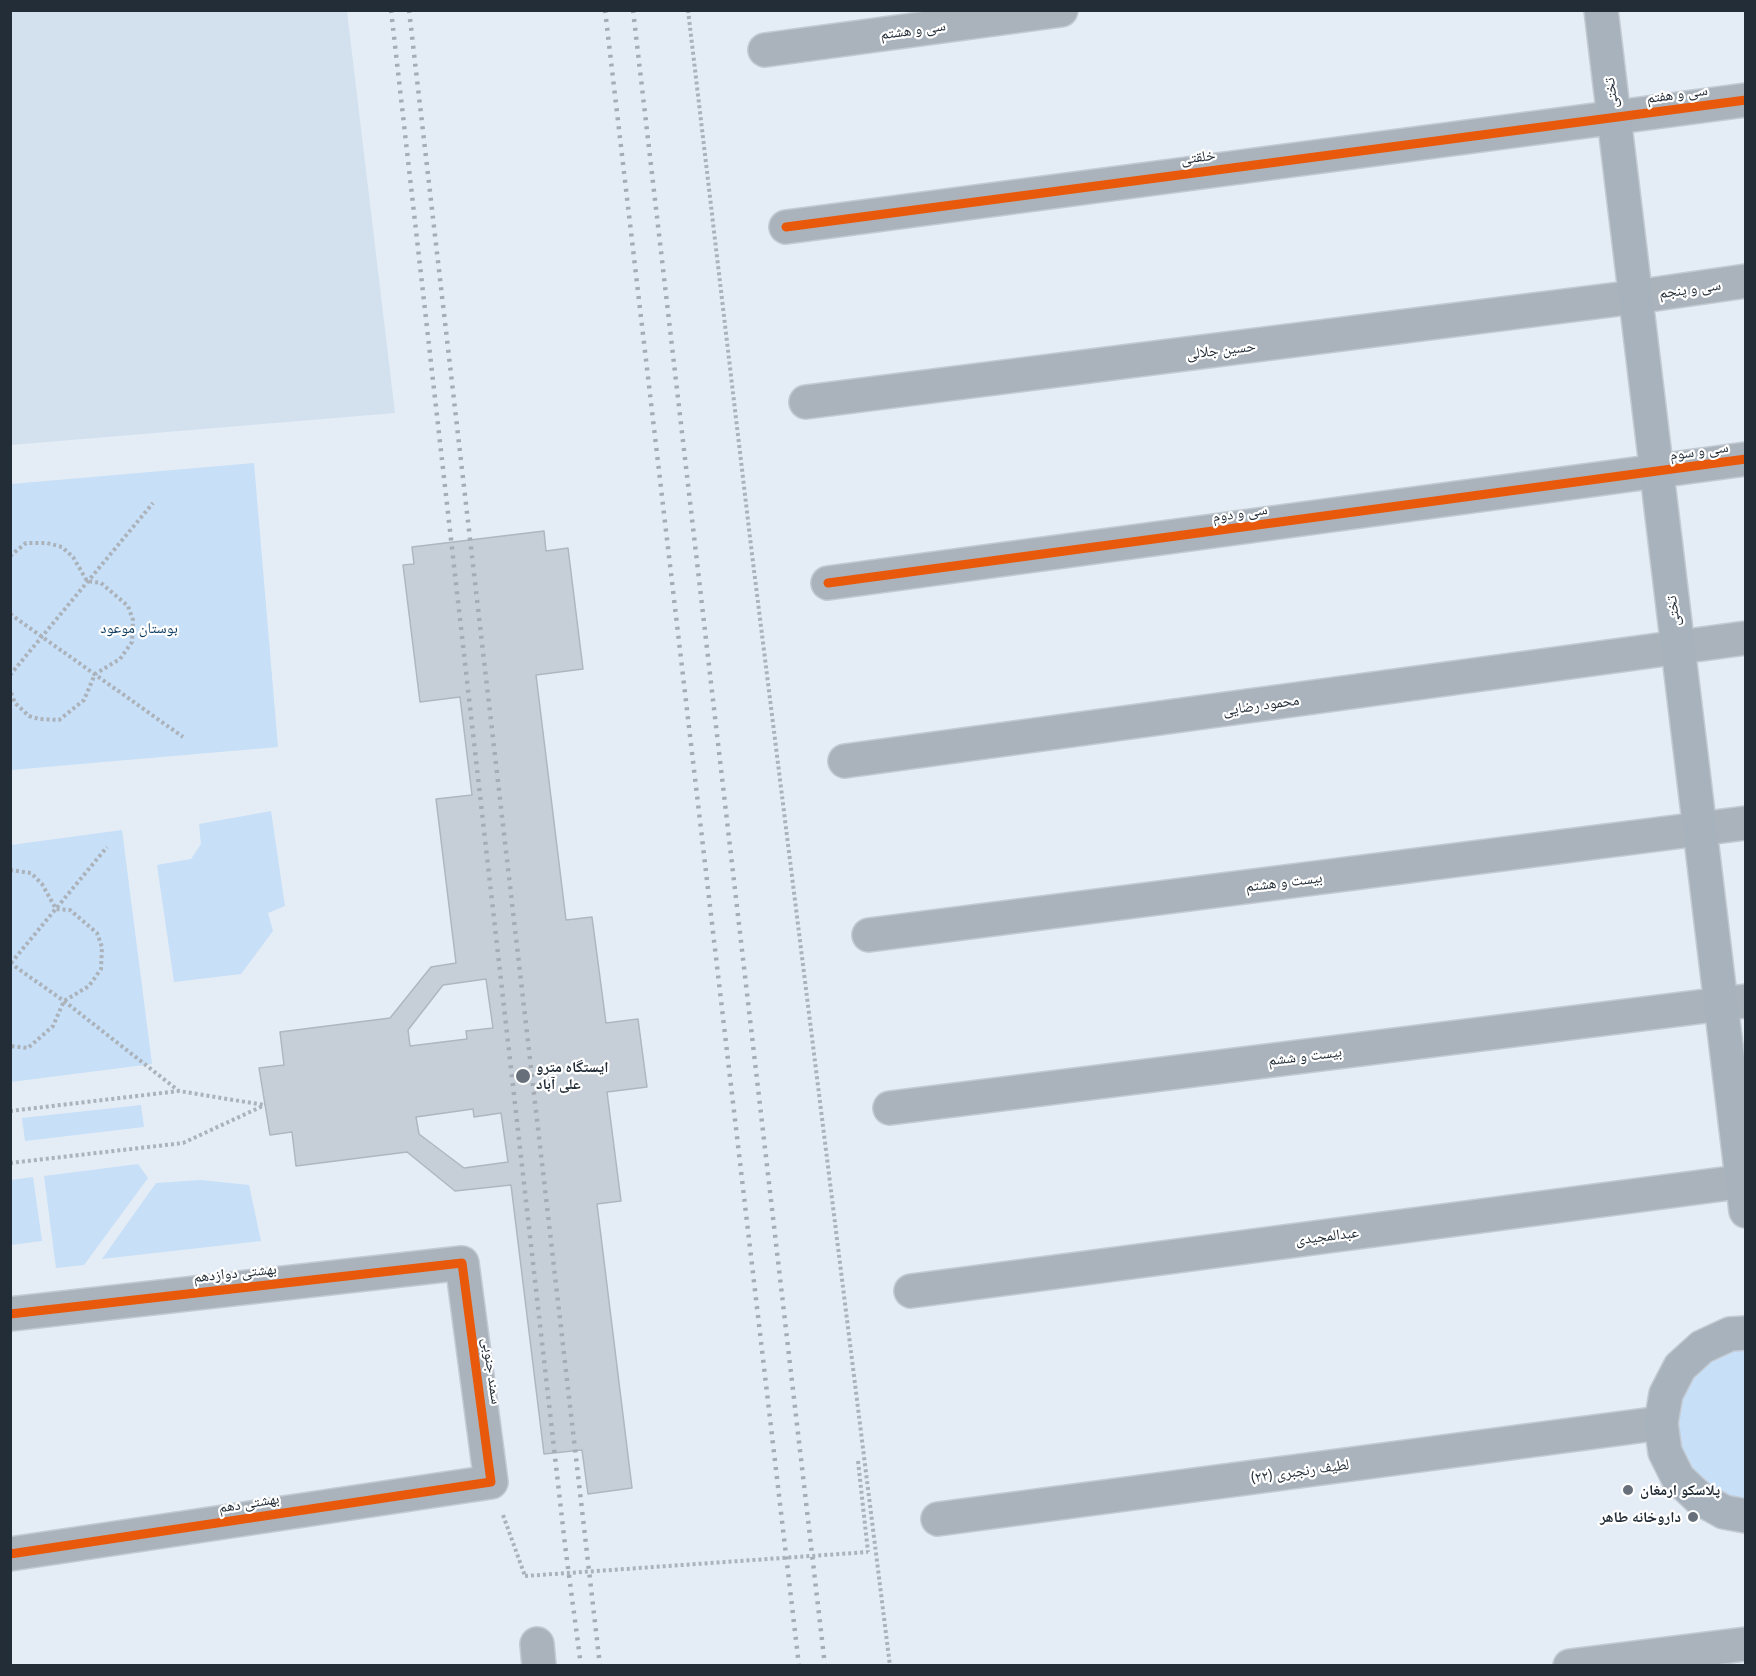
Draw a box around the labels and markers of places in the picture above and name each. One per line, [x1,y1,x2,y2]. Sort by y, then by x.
place label: ایستگاه مترو علی آباد [536,1058,608,1093]
marker: ایستگاه مترو علی آباد [514,1067,532,1085]
place label: پلاسکو ارمغان [1640,1481,1720,1499]
marker: پلاسکو ارمغان [1621,1483,1635,1497]
place label: داروخانه طاهر [1600,1508,1681,1526]
marker: داروخانه طاهر [1686,1510,1700,1524]

